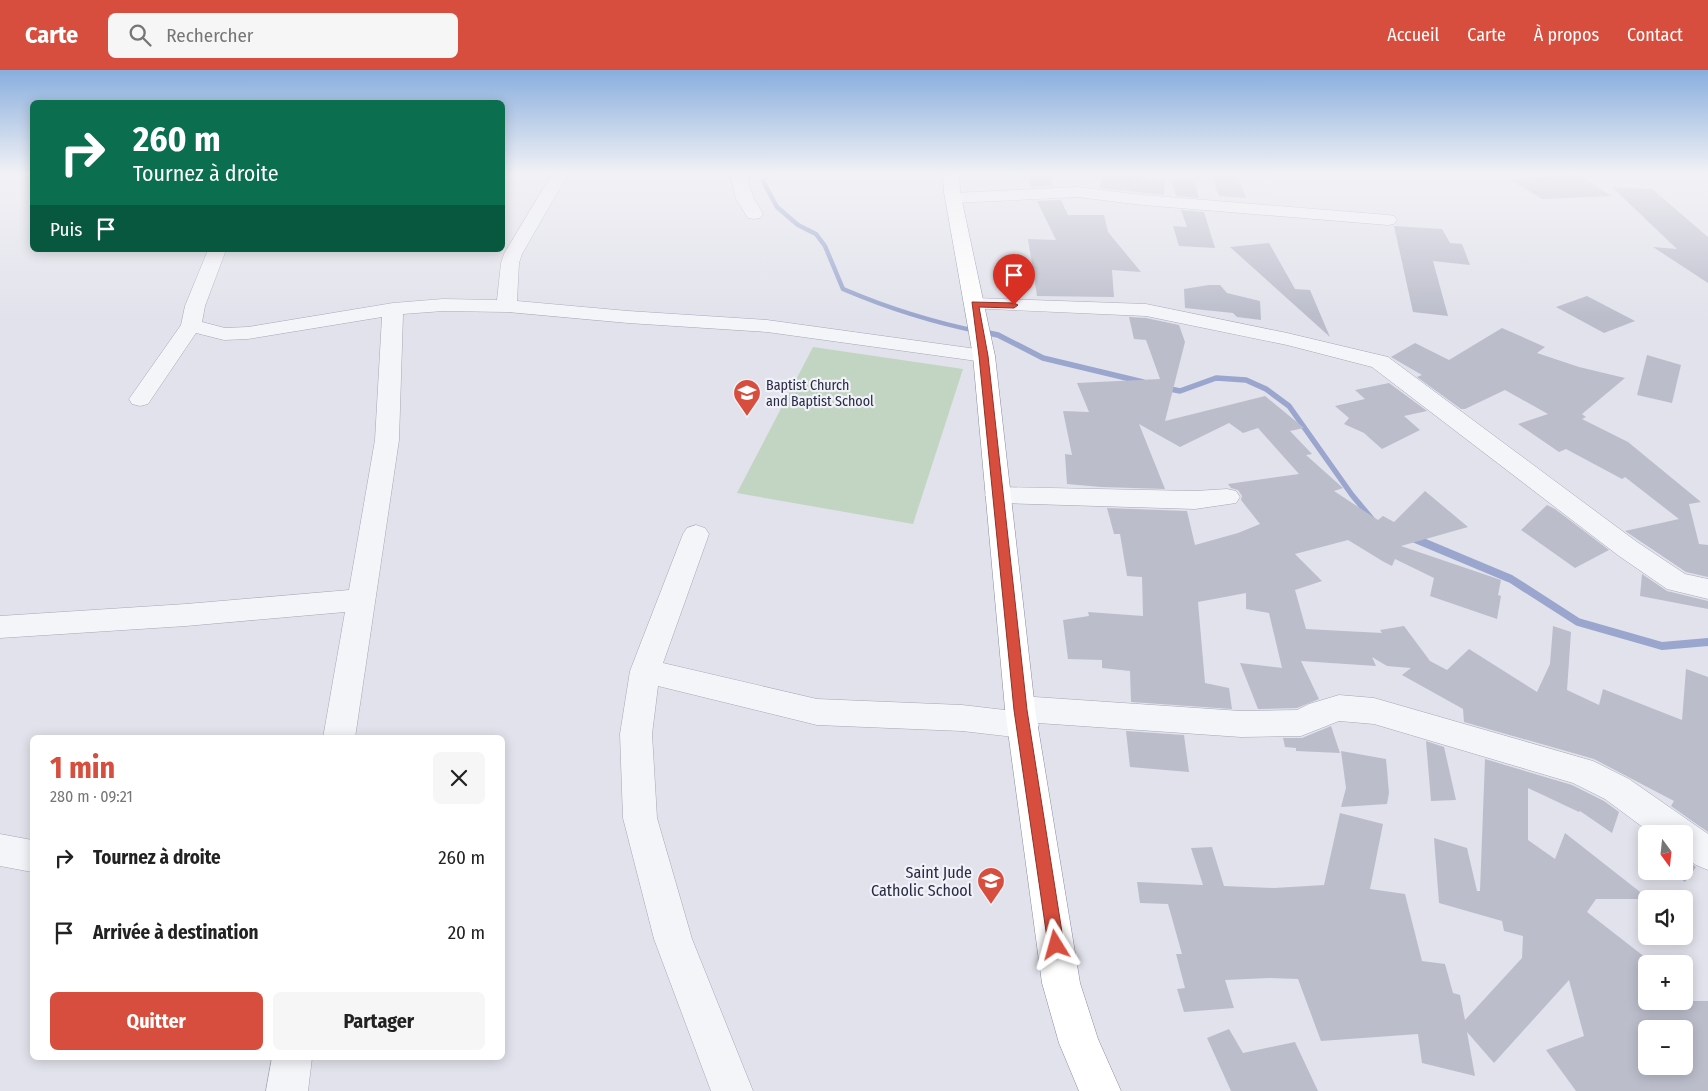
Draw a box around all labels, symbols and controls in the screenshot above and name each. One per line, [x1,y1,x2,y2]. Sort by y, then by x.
search box [108,13,458,58]
text: Carte [25,21,78,49]
icon: search [126,21,154,49]
text: Rechercher [166,24,253,47]
text: Accueil [1387,24,1439,46]
text: Carte [1467,24,1506,46]
text: À propos [1534,24,1599,46]
text: Contact [1627,24,1683,46]
text: 260 m [133,118,221,160]
icon: right [50,120,115,185]
text: Tournez à droite [133,160,279,187]
icon: arrive [92,215,120,243]
text: Puis [50,218,82,241]
pin [993,254,1035,305]
icon: arrive [1000,261,1028,289]
place label: Baptist Church and Baptist School [766,377,874,410]
school or university icon: Baptist Church and Baptist School [732,378,762,417]
text: 1 min [50,750,115,786]
button: close [433,752,485,804]
text: 280 m · 09:21 [50,787,133,806]
north arrow [1638,825,1692,880]
map controls [1638,825,1693,1075]
icon: right [50,844,78,872]
text: Tournez à droite [93,846,221,869]
text: 260 m [438,846,485,869]
place label: Saint Jude Catholic School [871,863,972,900]
school or university icon: Saint Jude Catholic School [976,866,1006,905]
button: sound [1638,890,1693,945]
position arrow [1029,918,1081,970]
icon: arrive [50,919,78,947]
text: Arrivée à destination [93,921,259,944]
text: 20 m [448,921,485,944]
button: + [1638,955,1693,1010]
button: Quitter [50,992,263,1050]
button: Partager [273,992,485,1050]
button: − [1638,1020,1693,1075]

